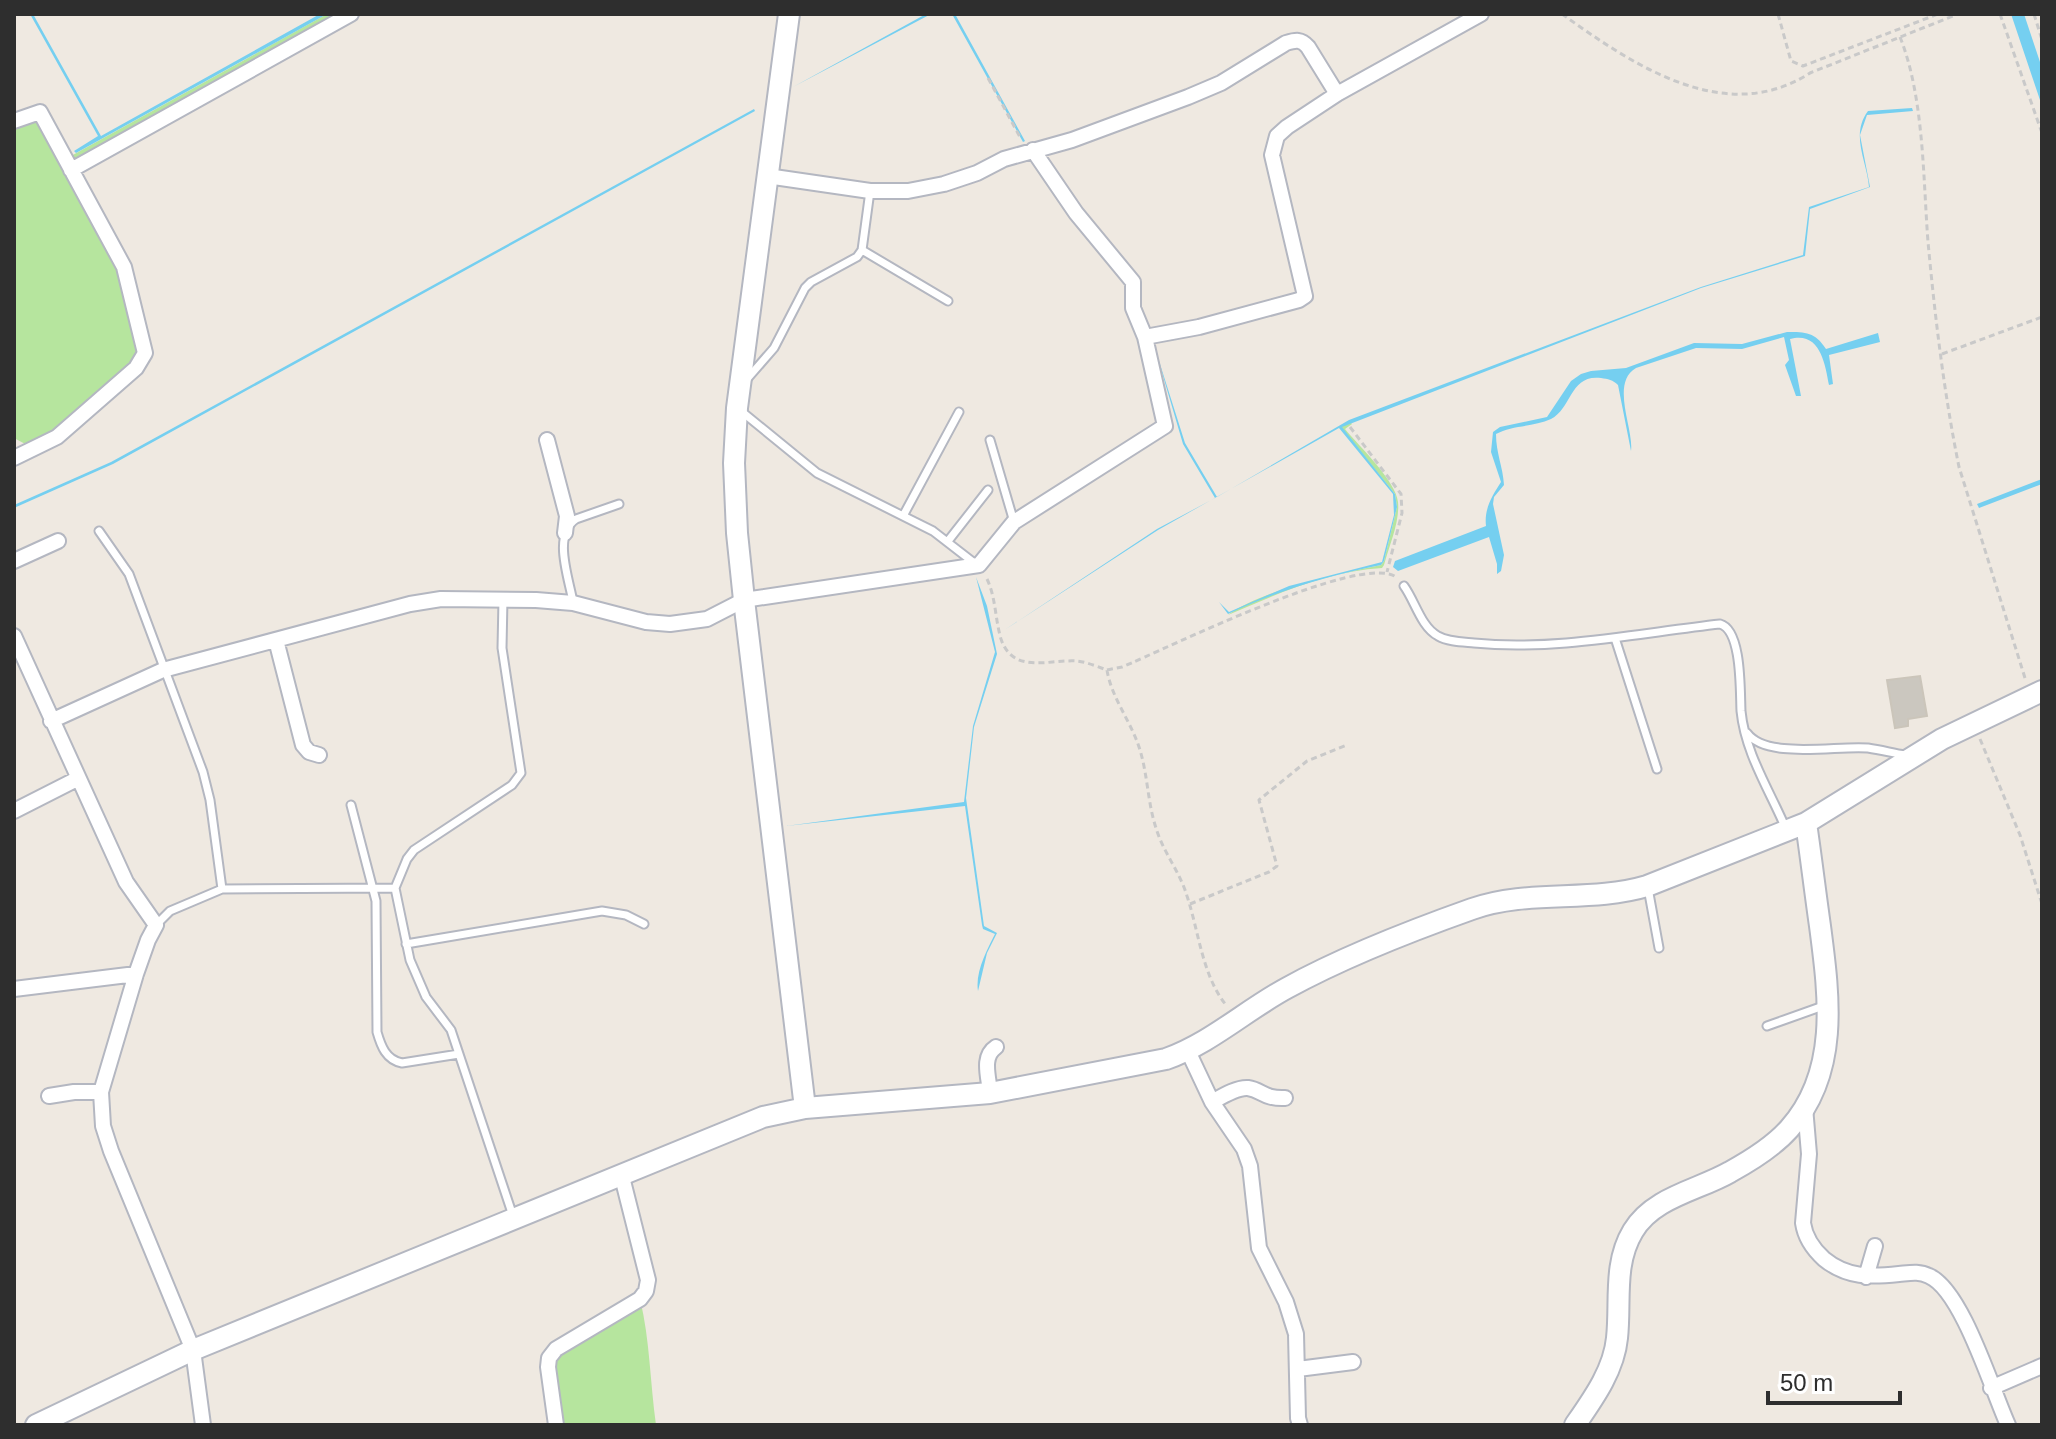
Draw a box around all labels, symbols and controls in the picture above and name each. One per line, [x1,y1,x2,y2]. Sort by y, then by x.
scale bar [1768,1355,1900,1405]
text: 50 m [1780,1369,1833,1396]

